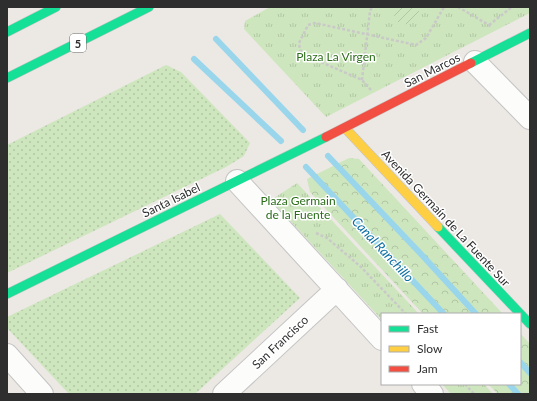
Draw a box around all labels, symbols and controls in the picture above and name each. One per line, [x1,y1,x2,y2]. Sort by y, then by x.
road number: 5 [70,34,86,52]
park label: Plaza La Virgen [296,49,376,64]
street label: San Marcos [401,50,463,90]
street label: Avenida Germaín de La Fuente Sur [379,146,514,290]
street label: Santa Isabel [140,180,202,220]
park label: Plaza Germain de la Fuente [260,193,336,222]
water label: Canal Ranchillo [349,213,417,285]
street label: San Francisco [249,312,311,372]
legend [381,313,521,385]
text: Fast [417,321,439,336]
text: Slow [417,341,443,356]
text: Jam [417,361,438,376]

